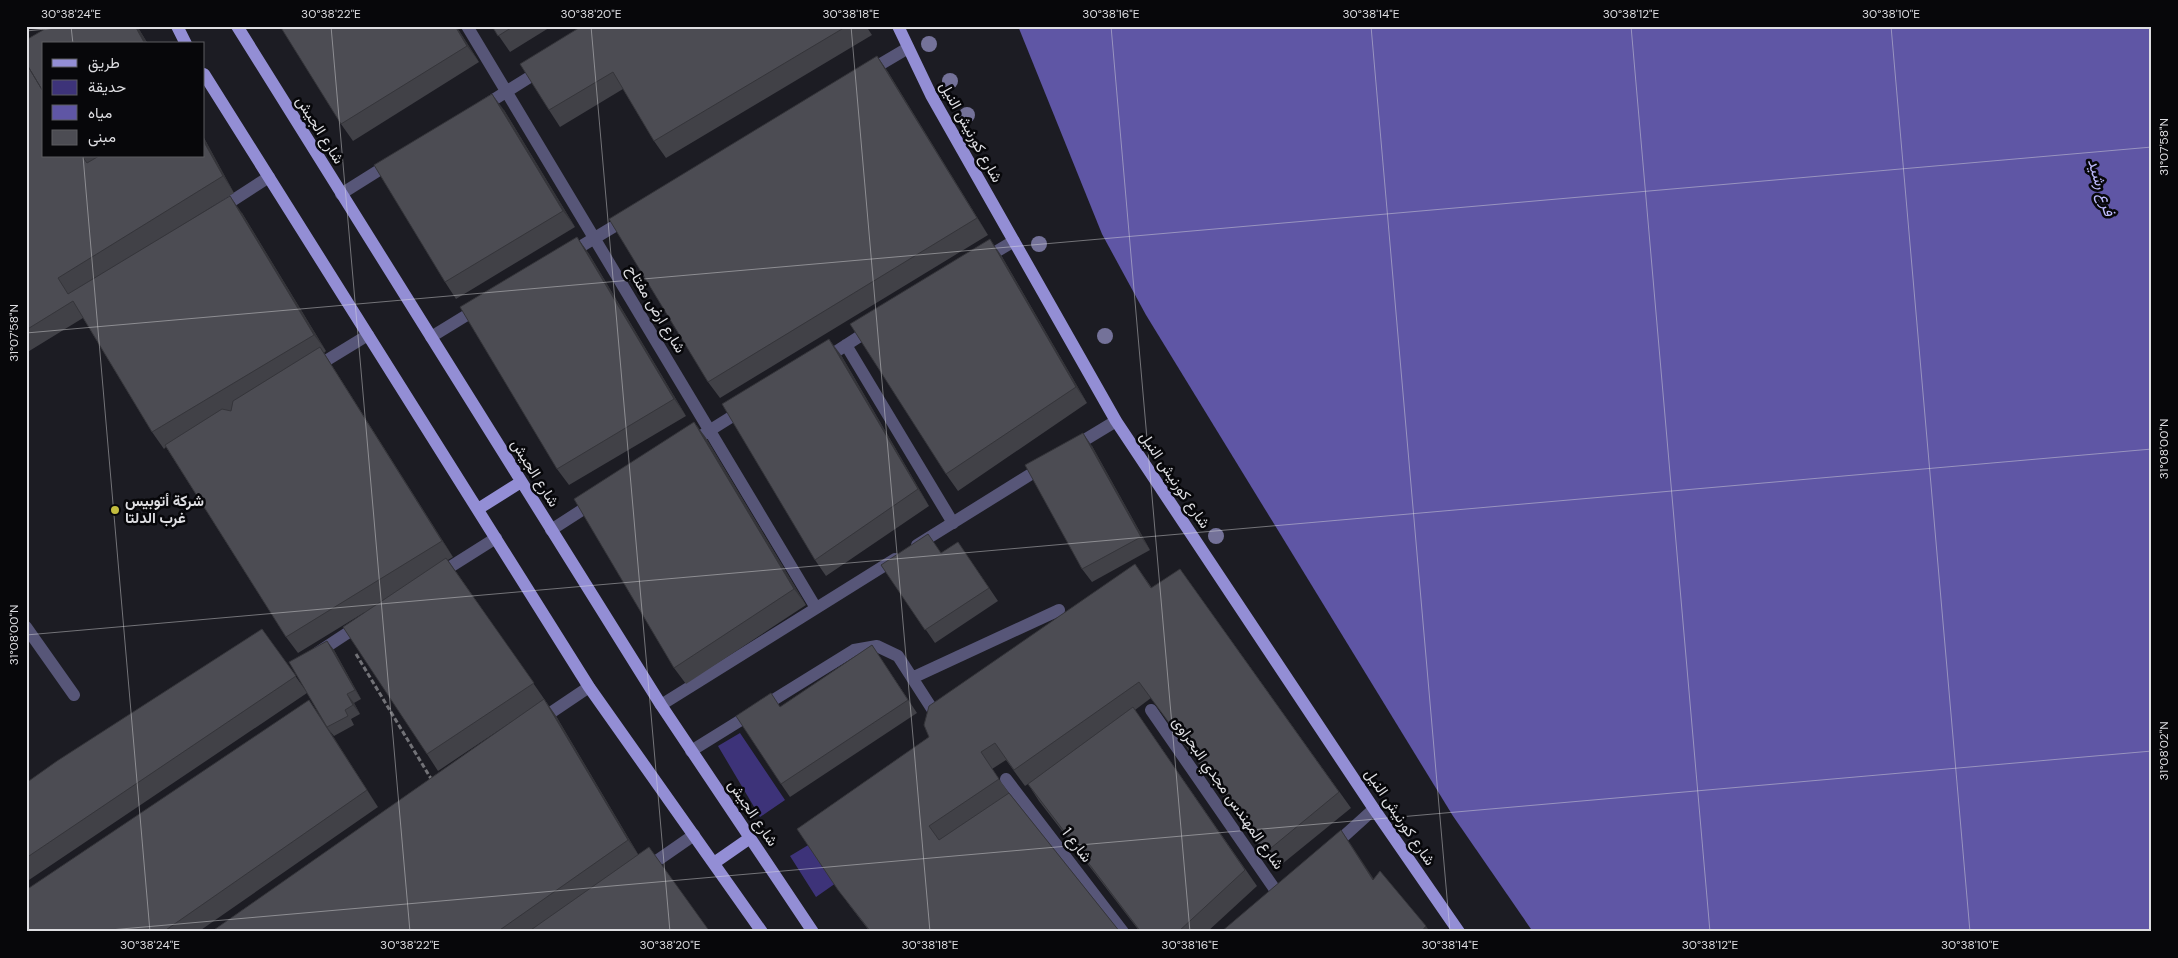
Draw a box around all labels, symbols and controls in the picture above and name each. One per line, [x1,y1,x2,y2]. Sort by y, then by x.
text: 30°38'24"E [41,6,101,22]
text: 30°38'22"E [301,6,361,22]
text: 30°38'20"E [561,6,622,22]
text: 30°38'18"E [822,6,880,22]
text: 30°38'16"E [1082,6,1140,22]
text: 30°38'14"E [1342,6,1400,22]
text: 30°38'12"E [1603,6,1660,22]
text: 30°38'10"E [1862,6,1920,22]
legend [42,42,205,158]
text: طريق [88,53,120,73]
text: حديقة [88,77,126,97]
street label: شارع كورنيش النيل [934,78,1007,187]
street label: شارع الجيش [290,92,349,168]
text: مياه [88,103,112,123]
text: 31°07'58"N [2156,118,2172,176]
text: مبنى [88,127,116,147]
water label: فرع رشيد [2082,156,2120,219]
street label: شارع ارض مفتاح [621,261,690,357]
text: 31°07'58"N [6,304,22,362]
text: 31°08'00"N [2156,419,2172,479]
street label: شارع كورنيش النيل [1134,428,1215,533]
street label: شارع الجيش [505,435,564,511]
place label: شركة أتوبيس غرب الدلتا [125,491,204,528]
marker: شركة أتوبيس غرب الدلتا [109,504,121,516]
text: 31°08'00"N [6,605,22,665]
street label: شارع المهندس مجدي البحراوى [1165,713,1289,875]
text: 31°08'02"N [2156,722,2172,780]
street label: شارع كورنيش النيل [1359,765,1440,870]
street label: شارع الجيش [723,776,783,851]
street label: شارع 1 [1057,823,1097,867]
text: 30°38'24"E [120,937,180,953]
text: 30°38'22"E [380,937,440,953]
text: 30°38'20"E [640,937,701,953]
text: 30°38'18"E [901,937,959,953]
text: 30°38'16"E [1161,937,1219,953]
text: 30°38'14"E [1421,937,1479,953]
text: 30°38'12"E [1682,937,1739,953]
text: 30°38'10"E [1941,937,1999,953]

